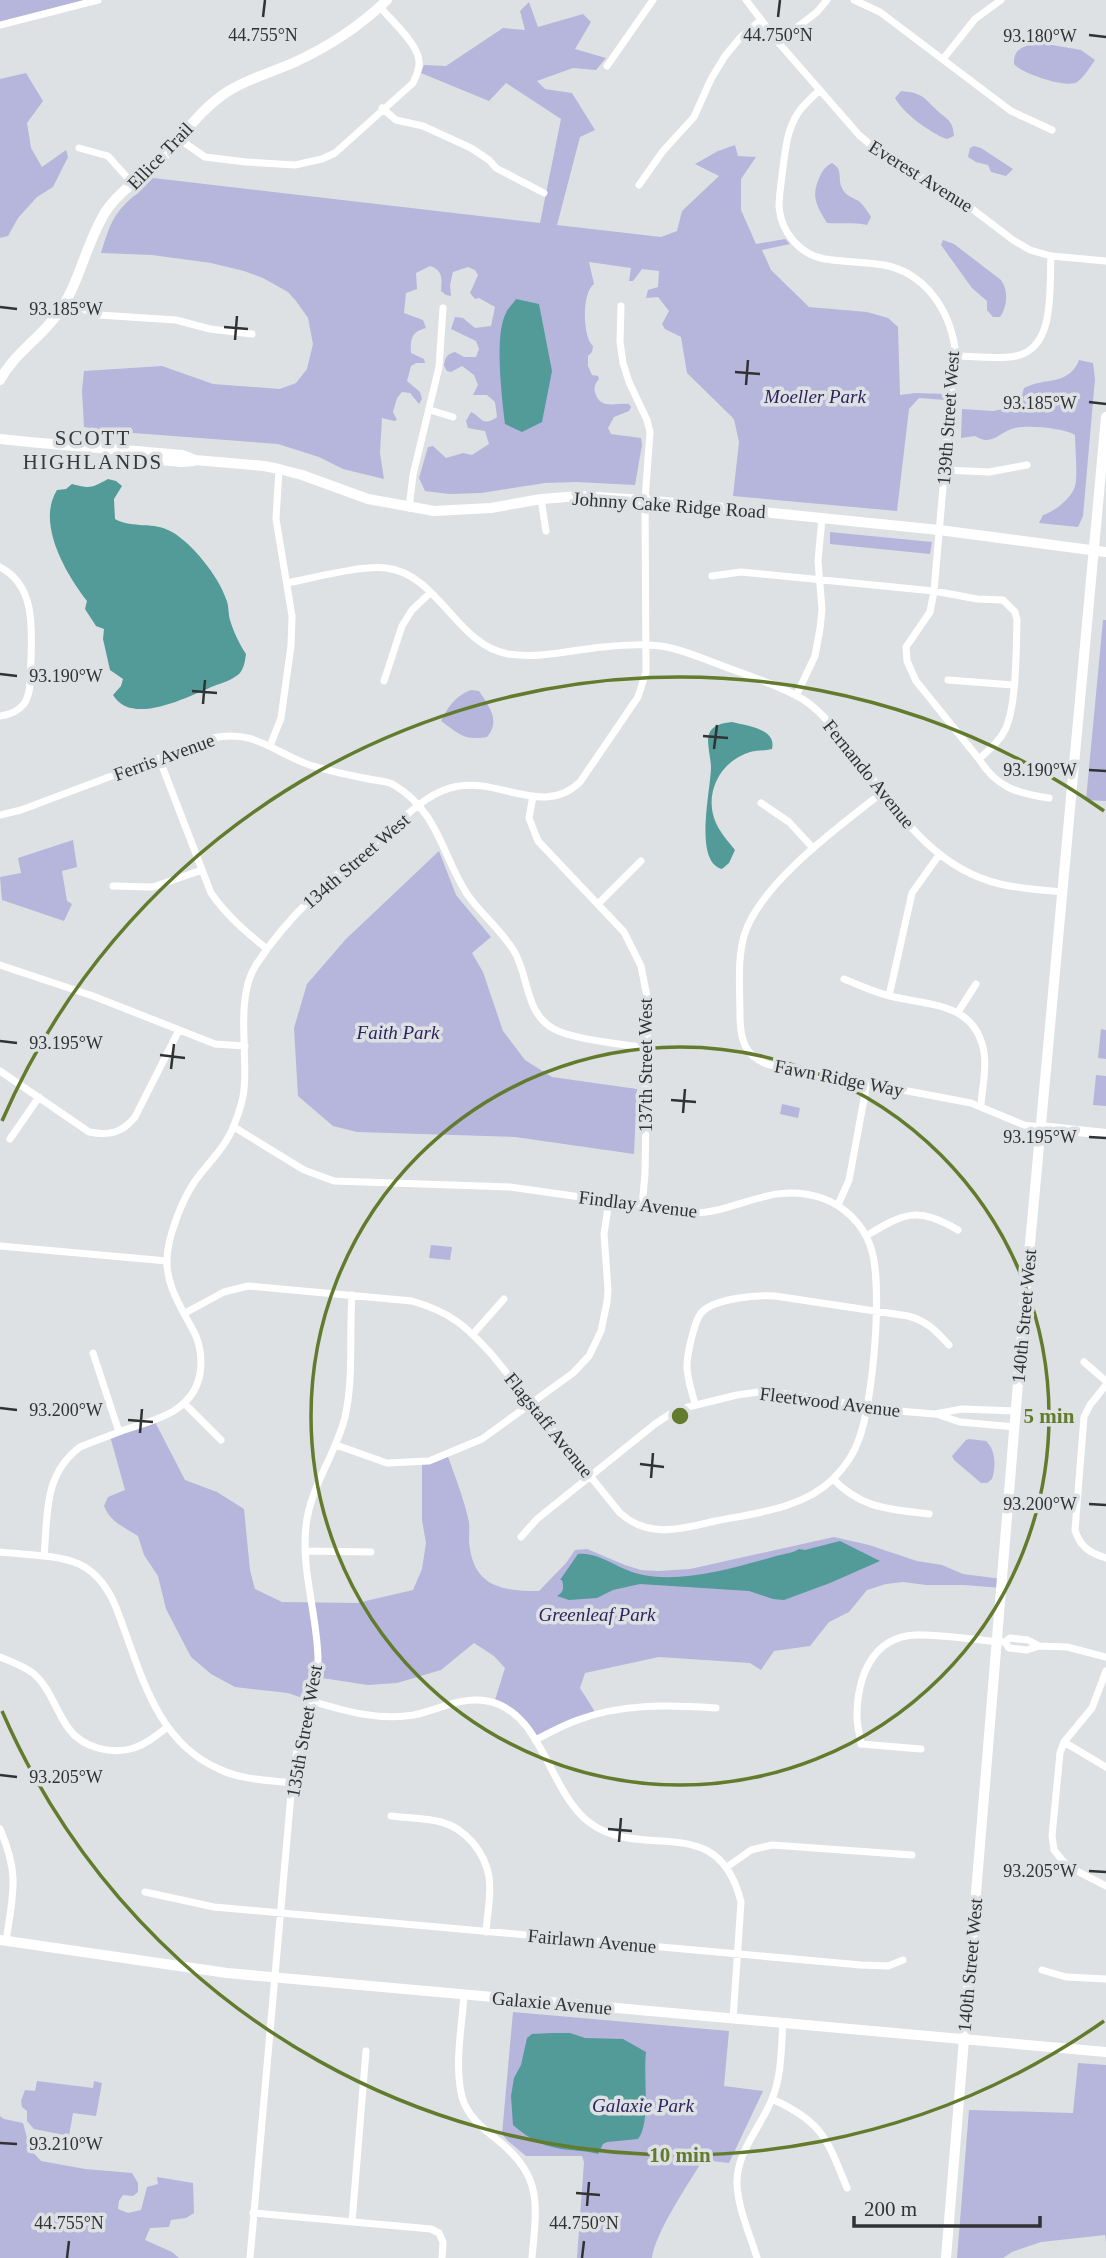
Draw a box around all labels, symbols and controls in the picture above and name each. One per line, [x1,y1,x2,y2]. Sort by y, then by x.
text: 44.755°N [228,25,298,45]
text: 44.750°N [743,25,813,45]
text: 93.180°W [1003,26,1077,46]
street label: Ellice Trail [123,118,197,194]
street label: Everest Avenue [865,136,977,216]
text: 93.185°W [29,299,103,319]
street label: 139th Street West [933,350,963,486]
park label: Moeller Park [763,386,866,407]
text: 93.185°W [1003,393,1077,413]
district label: SCOTT HIGHLANDS [23,426,163,474]
street label: Johnny Cake Ridge Road [572,488,767,522]
text: 93.190°W [29,666,103,686]
street label: Fernando Avenue [819,716,919,832]
street label: Ferris Avenue [111,729,217,785]
text: 93.190°W [1003,760,1077,780]
street label: 134th Street West [298,809,414,913]
street label: 137th Street West [635,997,656,1132]
park label: Faith Park [356,1022,440,1043]
text: 93.195°W [29,1033,103,1053]
street label: Fawn Ridge Way [773,1055,906,1101]
text: 93.195°W [1003,1127,1077,1147]
street label: Findlay Avenue [577,1186,699,1222]
street label: 140th Street West [1008,1247,1040,1384]
street label: Flagstaff Avenue [500,1368,598,1482]
street label: Fleetwood Avenue [758,1383,902,1421]
text: 93.200°W [29,1400,103,1420]
centre of rings [668,1404,692,1428]
text: 5 min [1024,1404,1075,1428]
text: 93.200°W [1003,1494,1077,1514]
park label: Greenleaf Park [539,1604,656,1625]
street label: 135th Street West [282,1662,326,1799]
text: 93.205°W [29,1767,103,1787]
text: 93.205°W [1003,1861,1077,1881]
street label: 140th Street West [954,1896,986,2033]
street label: Fairlawn Avenue [527,1925,657,1957]
street label: Galaxie Avenue [491,1987,613,2019]
park label: Galaxie Park [592,2095,694,2116]
text: 93.210°W [29,2134,103,2154]
text: 10 min [649,2143,711,2167]
scale bar [854,2184,1040,2228]
text: 200 m [864,2197,917,2221]
text: 44.755°N [34,2213,104,2233]
text: 44.750°N [549,2213,619,2233]

